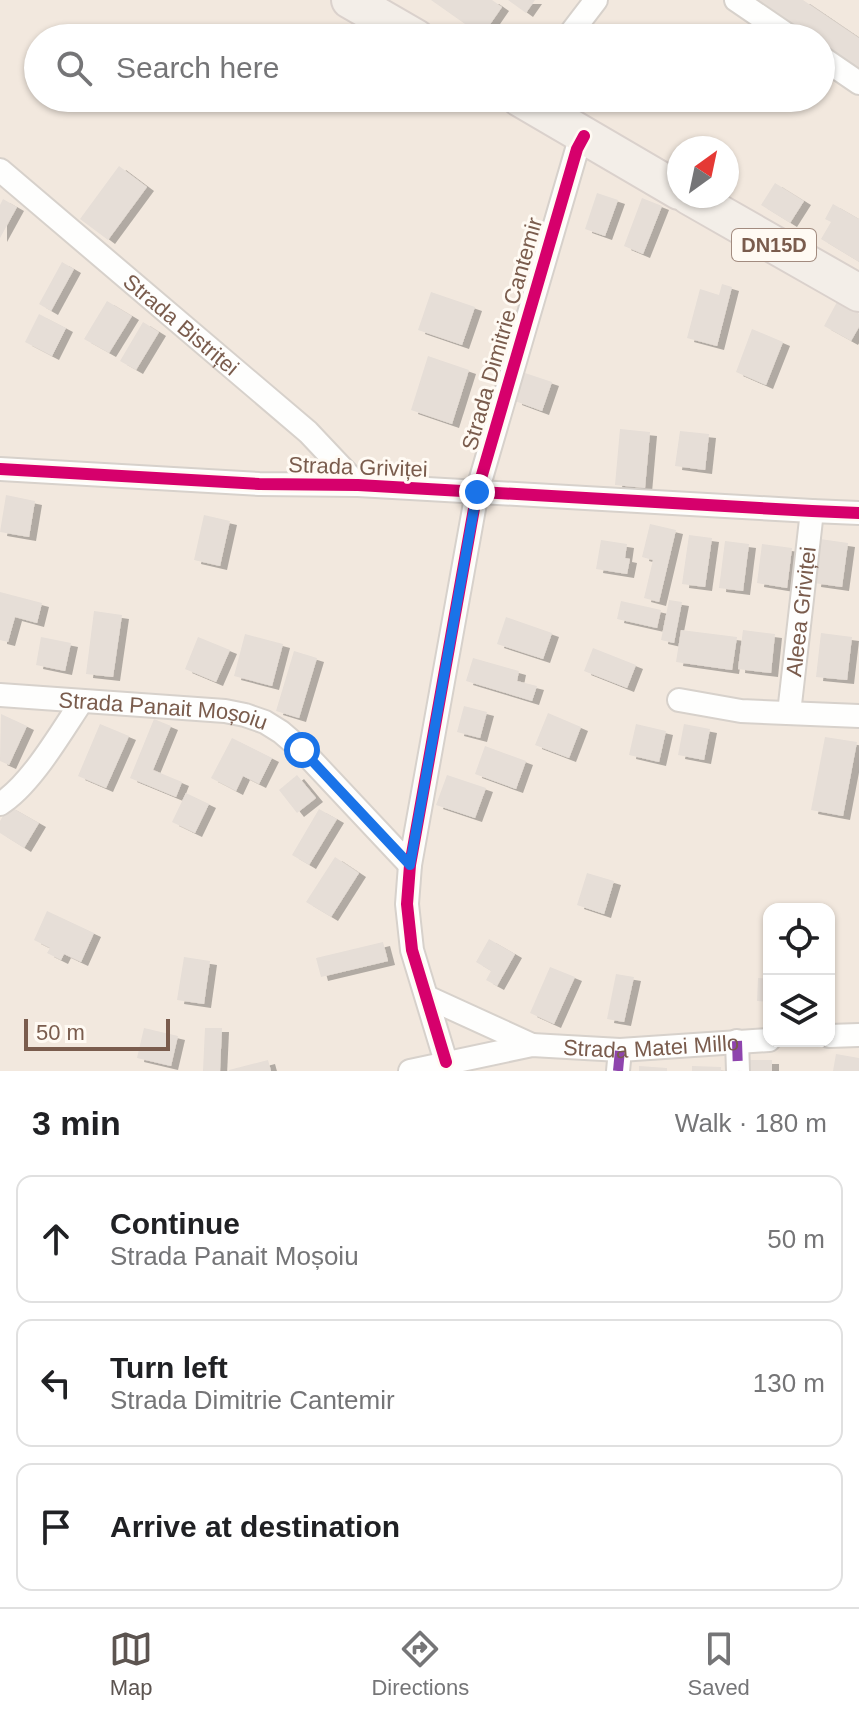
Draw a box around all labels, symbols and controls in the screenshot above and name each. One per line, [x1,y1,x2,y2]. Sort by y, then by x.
search box [24,24,835,112]
icon: search [52,46,96,90]
text: Search here [116,51,279,84]
north arrow [667,136,739,208]
street label: Strada Dimitrie Cantemir [457,215,547,453]
road number: DN15D [732,229,816,261]
street label: Strada Bistriței [119,268,244,380]
street label: Strada Griviței [288,452,428,482]
route end [459,474,495,510]
street label: Aleea Griviței [781,545,820,678]
street label: Strada Panait Moșoiu [58,687,271,735]
route start [284,732,320,768]
map controls [763,903,835,1047]
button: locate [763,903,835,975]
button: layers [763,975,835,1047]
scale bar [24,1015,170,1051]
text: 50 m [36,1020,85,1045]
street label: Strada Matei Millo [562,1030,740,1063]
text: 3 min [32,1104,121,1142]
text: Walk · 180 m [675,1108,827,1138]
text: Continue [110,1207,240,1240]
icon: ahead [34,1217,78,1261]
text: 50 m [767,1224,825,1254]
text: Strada Panait Moșoiu [110,1241,359,1271]
text: Turn left [110,1351,228,1384]
icon: left [34,1361,78,1405]
text: 130 m [753,1368,825,1398]
text: Strada Dimitrie Cantemir [110,1385,395,1415]
icon: arrive [34,1505,78,1549]
text: Arrive at destination [110,1510,400,1543]
tab: Map [109,1627,153,1701]
tab: Directions [371,1627,469,1701]
tab: Saved [687,1627,750,1701]

